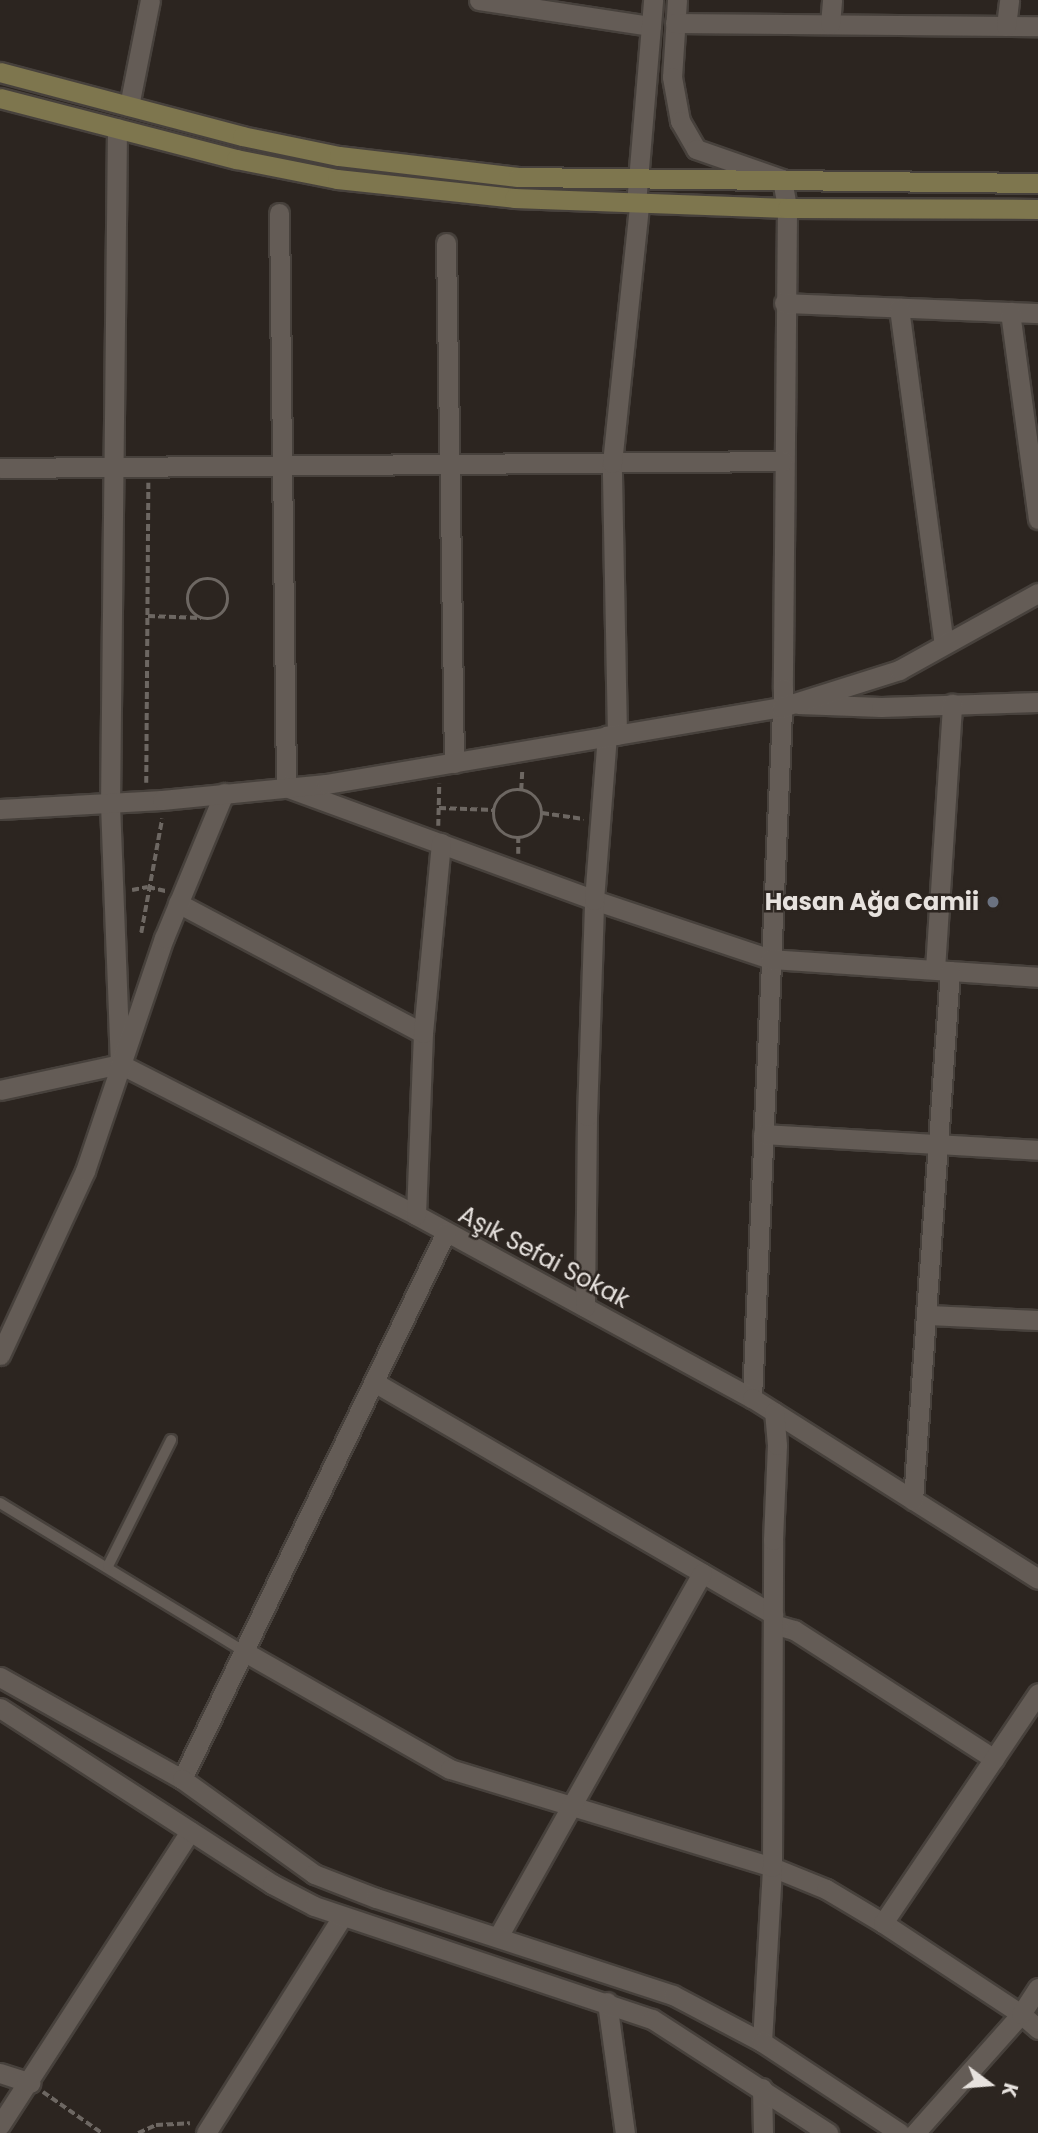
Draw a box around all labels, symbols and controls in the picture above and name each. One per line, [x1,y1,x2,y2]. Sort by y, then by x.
place label: Hasan Ağa Camii [765,888,979,916]
marker: Hasan Ağa Camii [985,894,1001,910]
street label: Aşık Sefai Sokak [454,1200,634,1314]
north arrow [954,2049,1024,2119]
text: K [995,2080,1024,2100]

